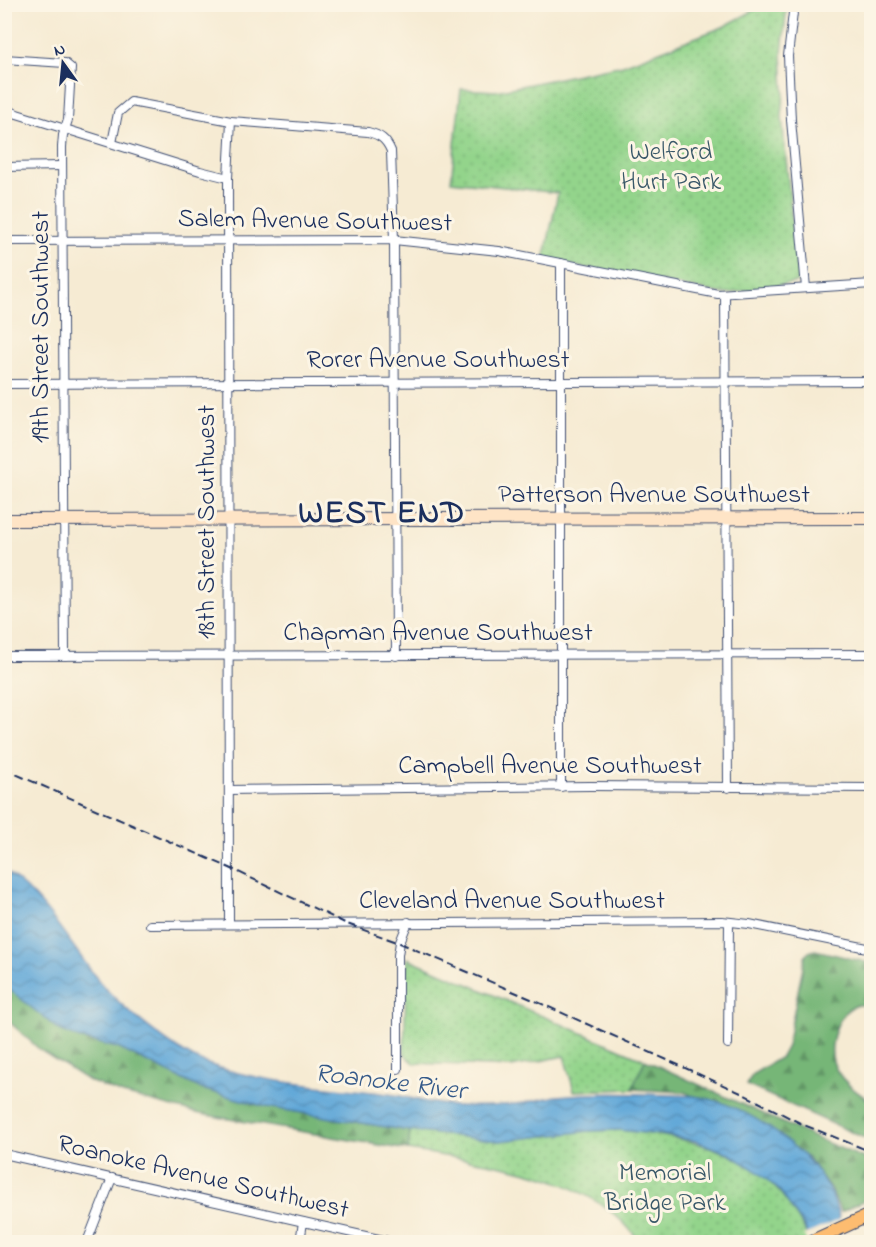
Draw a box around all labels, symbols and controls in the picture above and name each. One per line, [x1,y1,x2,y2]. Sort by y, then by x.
north arrow [33,33,93,93]
text: N [51,37,68,63]
park label: Welford Hurt Park [621,134,722,202]
street label: Salem Avenue Southwest [177,201,453,243]
street label: 19th Street Southwest [23,211,61,443]
street label: Rorer Avenue Southwest [306,342,570,380]
street label: 18th Street Southwest [189,405,227,639]
street label: Patterson Avenue Southwest [498,477,810,515]
district label: WEST END [298,491,466,538]
street label: Chapman Avenue Southwest [283,615,593,653]
street label: Campbell Avenue Southwest [398,748,702,786]
street label: Cleveland Avenue Southwest [359,883,665,921]
water label: Roanoke River [312,1054,472,1112]
street label: Roanoke Avenue Southwest [54,1126,353,1230]
park label: Memorial Bridge Park [603,1155,726,1223]

